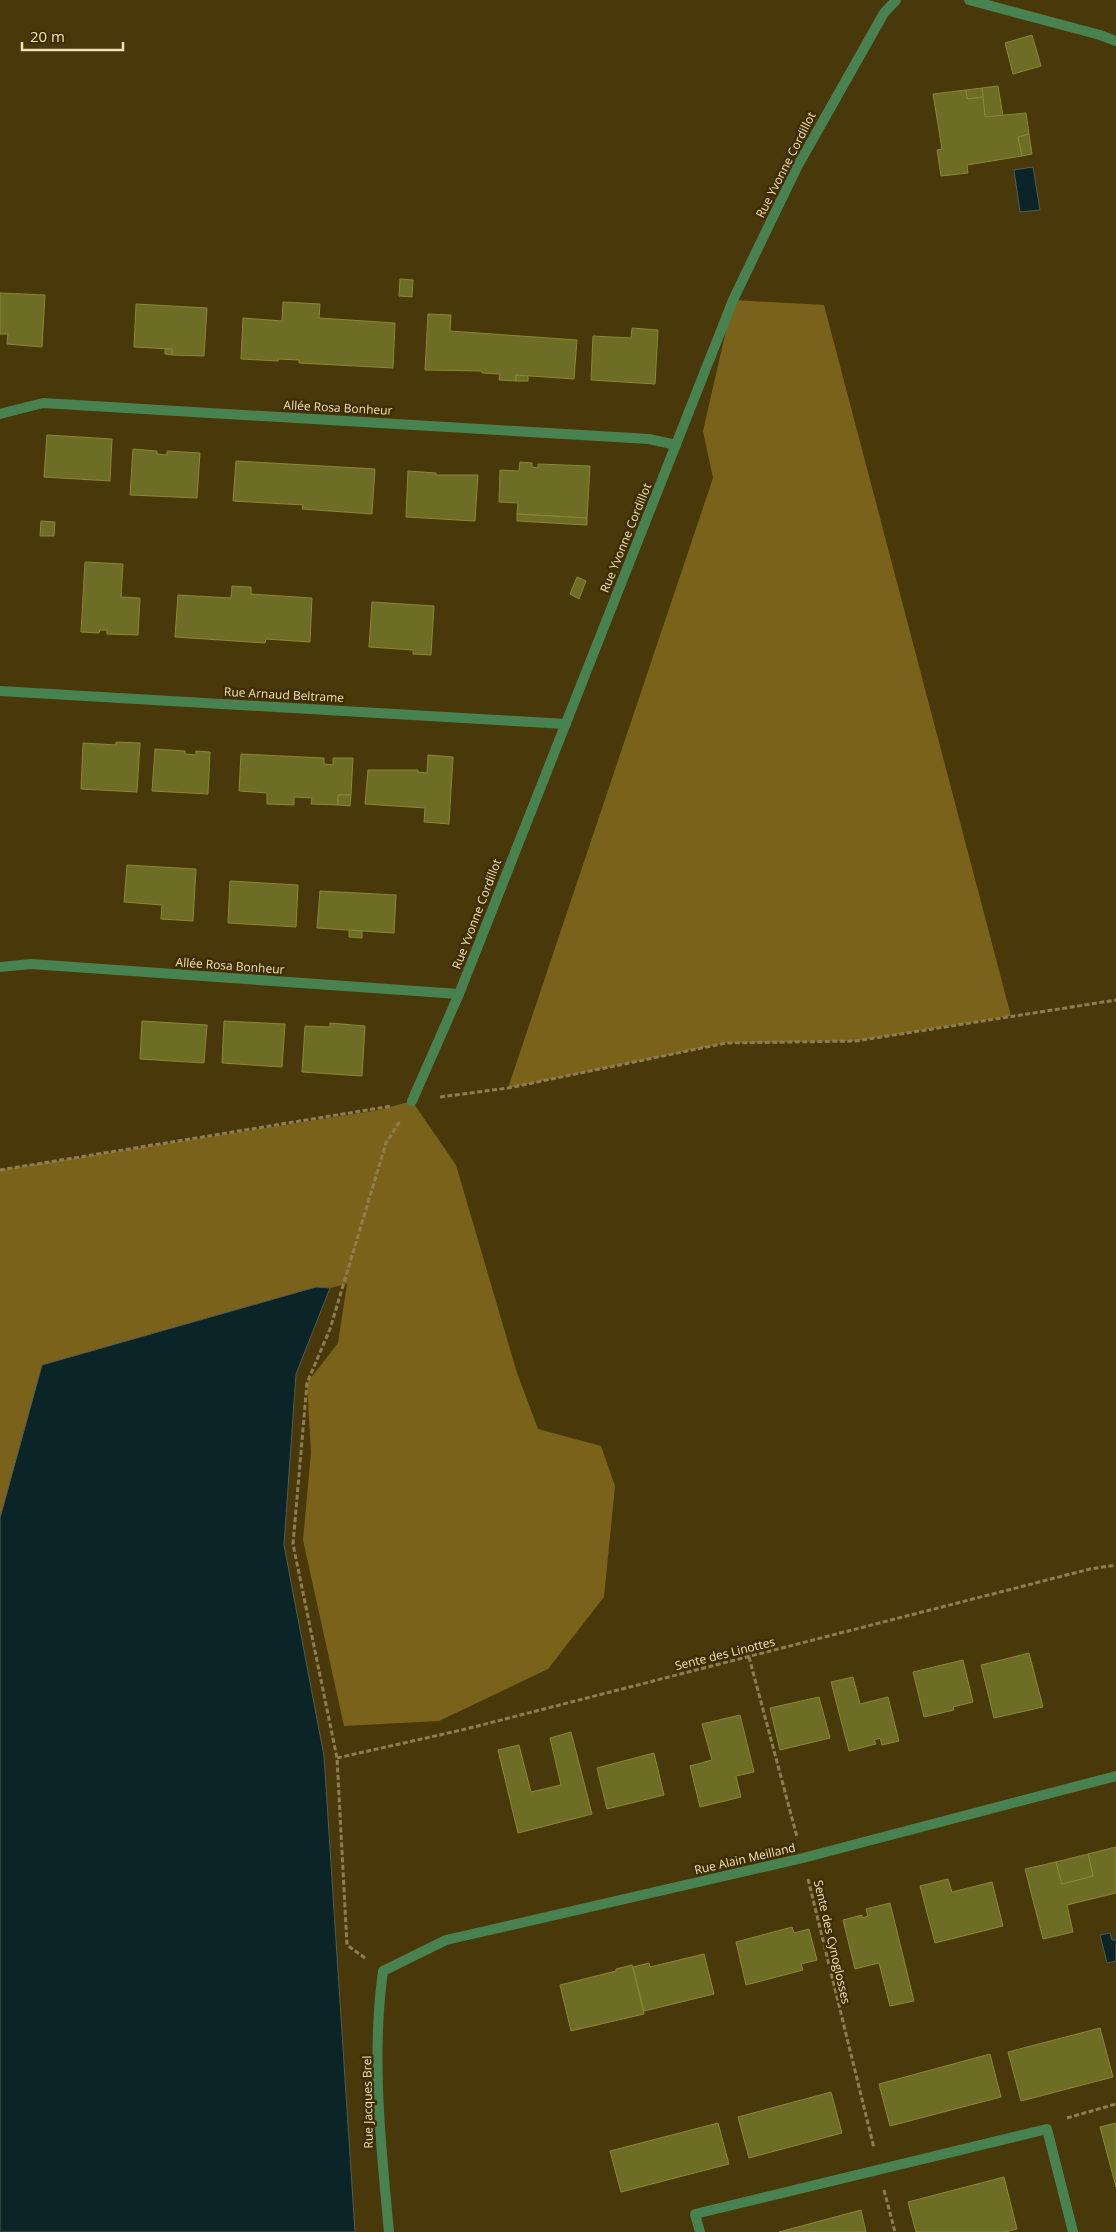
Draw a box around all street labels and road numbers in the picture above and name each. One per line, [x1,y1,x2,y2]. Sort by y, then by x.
street label: Rue Yvonne Cordillot [751,109,820,221]
street label: Allée Rosa Bonheur [283,396,393,419]
street label: Rue Yvonne Cordillot [596,481,655,595]
street label: Rue Arnaud Beltrame [224,683,345,706]
street label: Rue Yvonne Cordillot [448,856,505,971]
street label: Allée Rosa Bonheur [175,953,285,978]
street label: Sente des Linottes [673,1633,777,1674]
street label: Rue Alain Meilland [693,1839,797,1878]
street label: Sente des Cynoglosses [810,1878,855,2006]
street label: Rue Jacques Brel [358,2055,377,2149]

